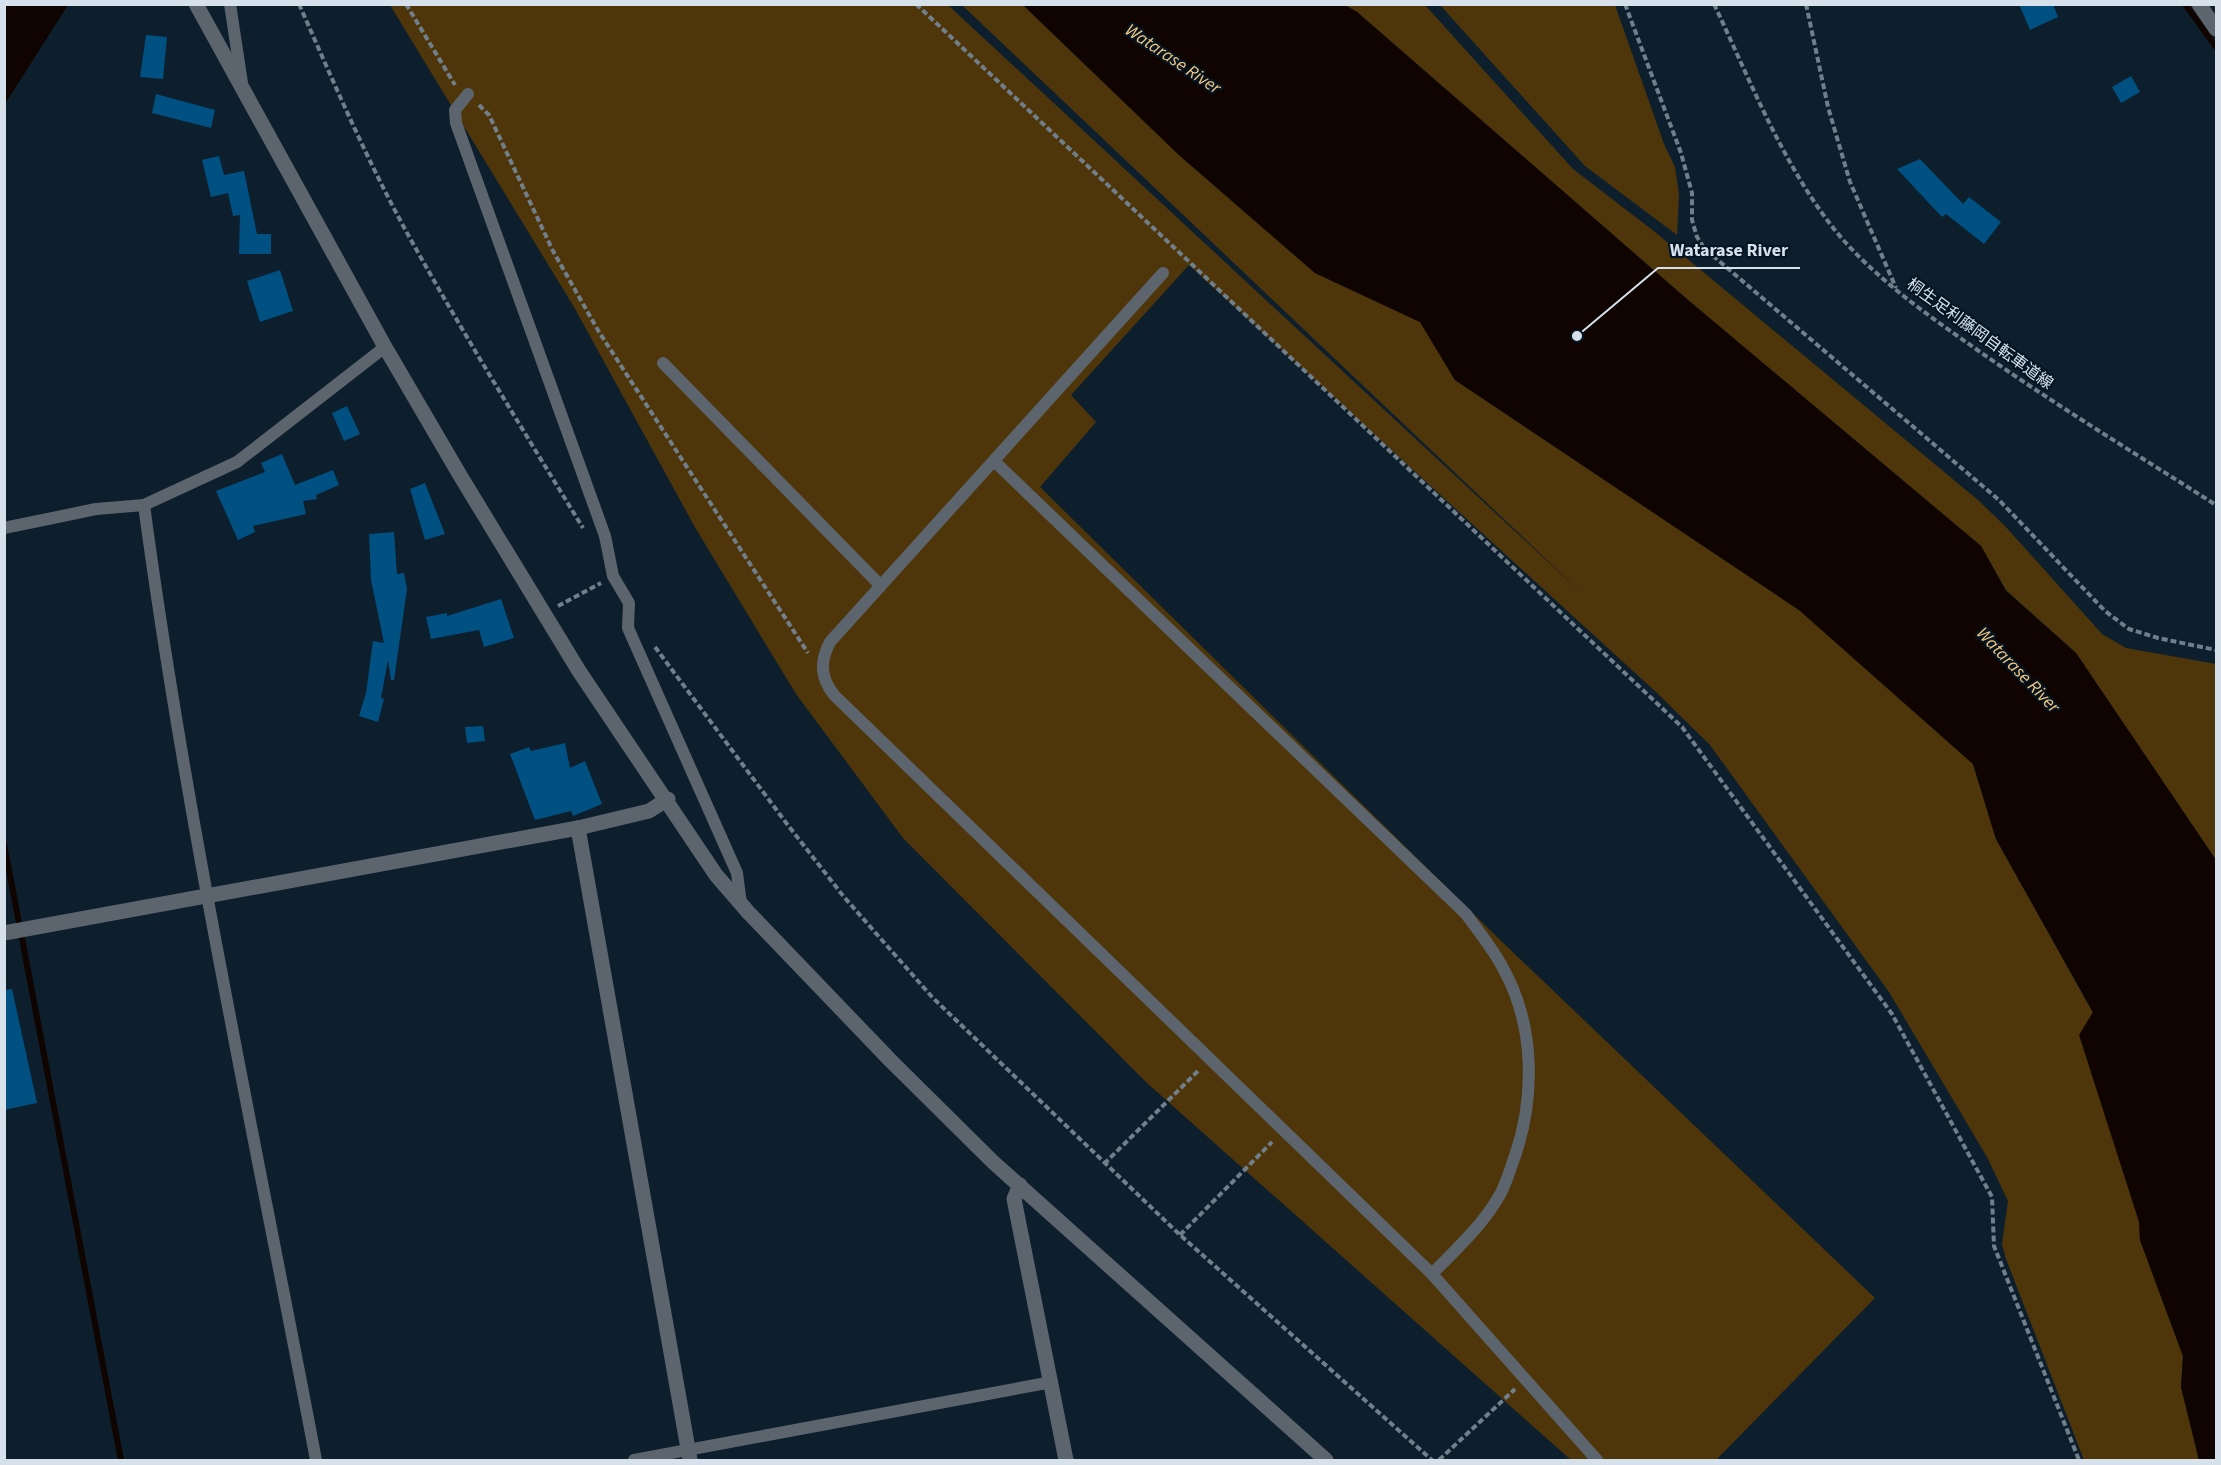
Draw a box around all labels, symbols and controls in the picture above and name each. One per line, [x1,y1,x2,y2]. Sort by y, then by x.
water label: Watarase River [1120,18,1227,101]
callout: Watarase River [1658,232,1800,268]
text: Watarase River [1670,238,1789,263]
street label: 桐生足利藤岡自転車道線 [1902,273,2058,395]
water label: Watarase River [1971,622,2066,719]

